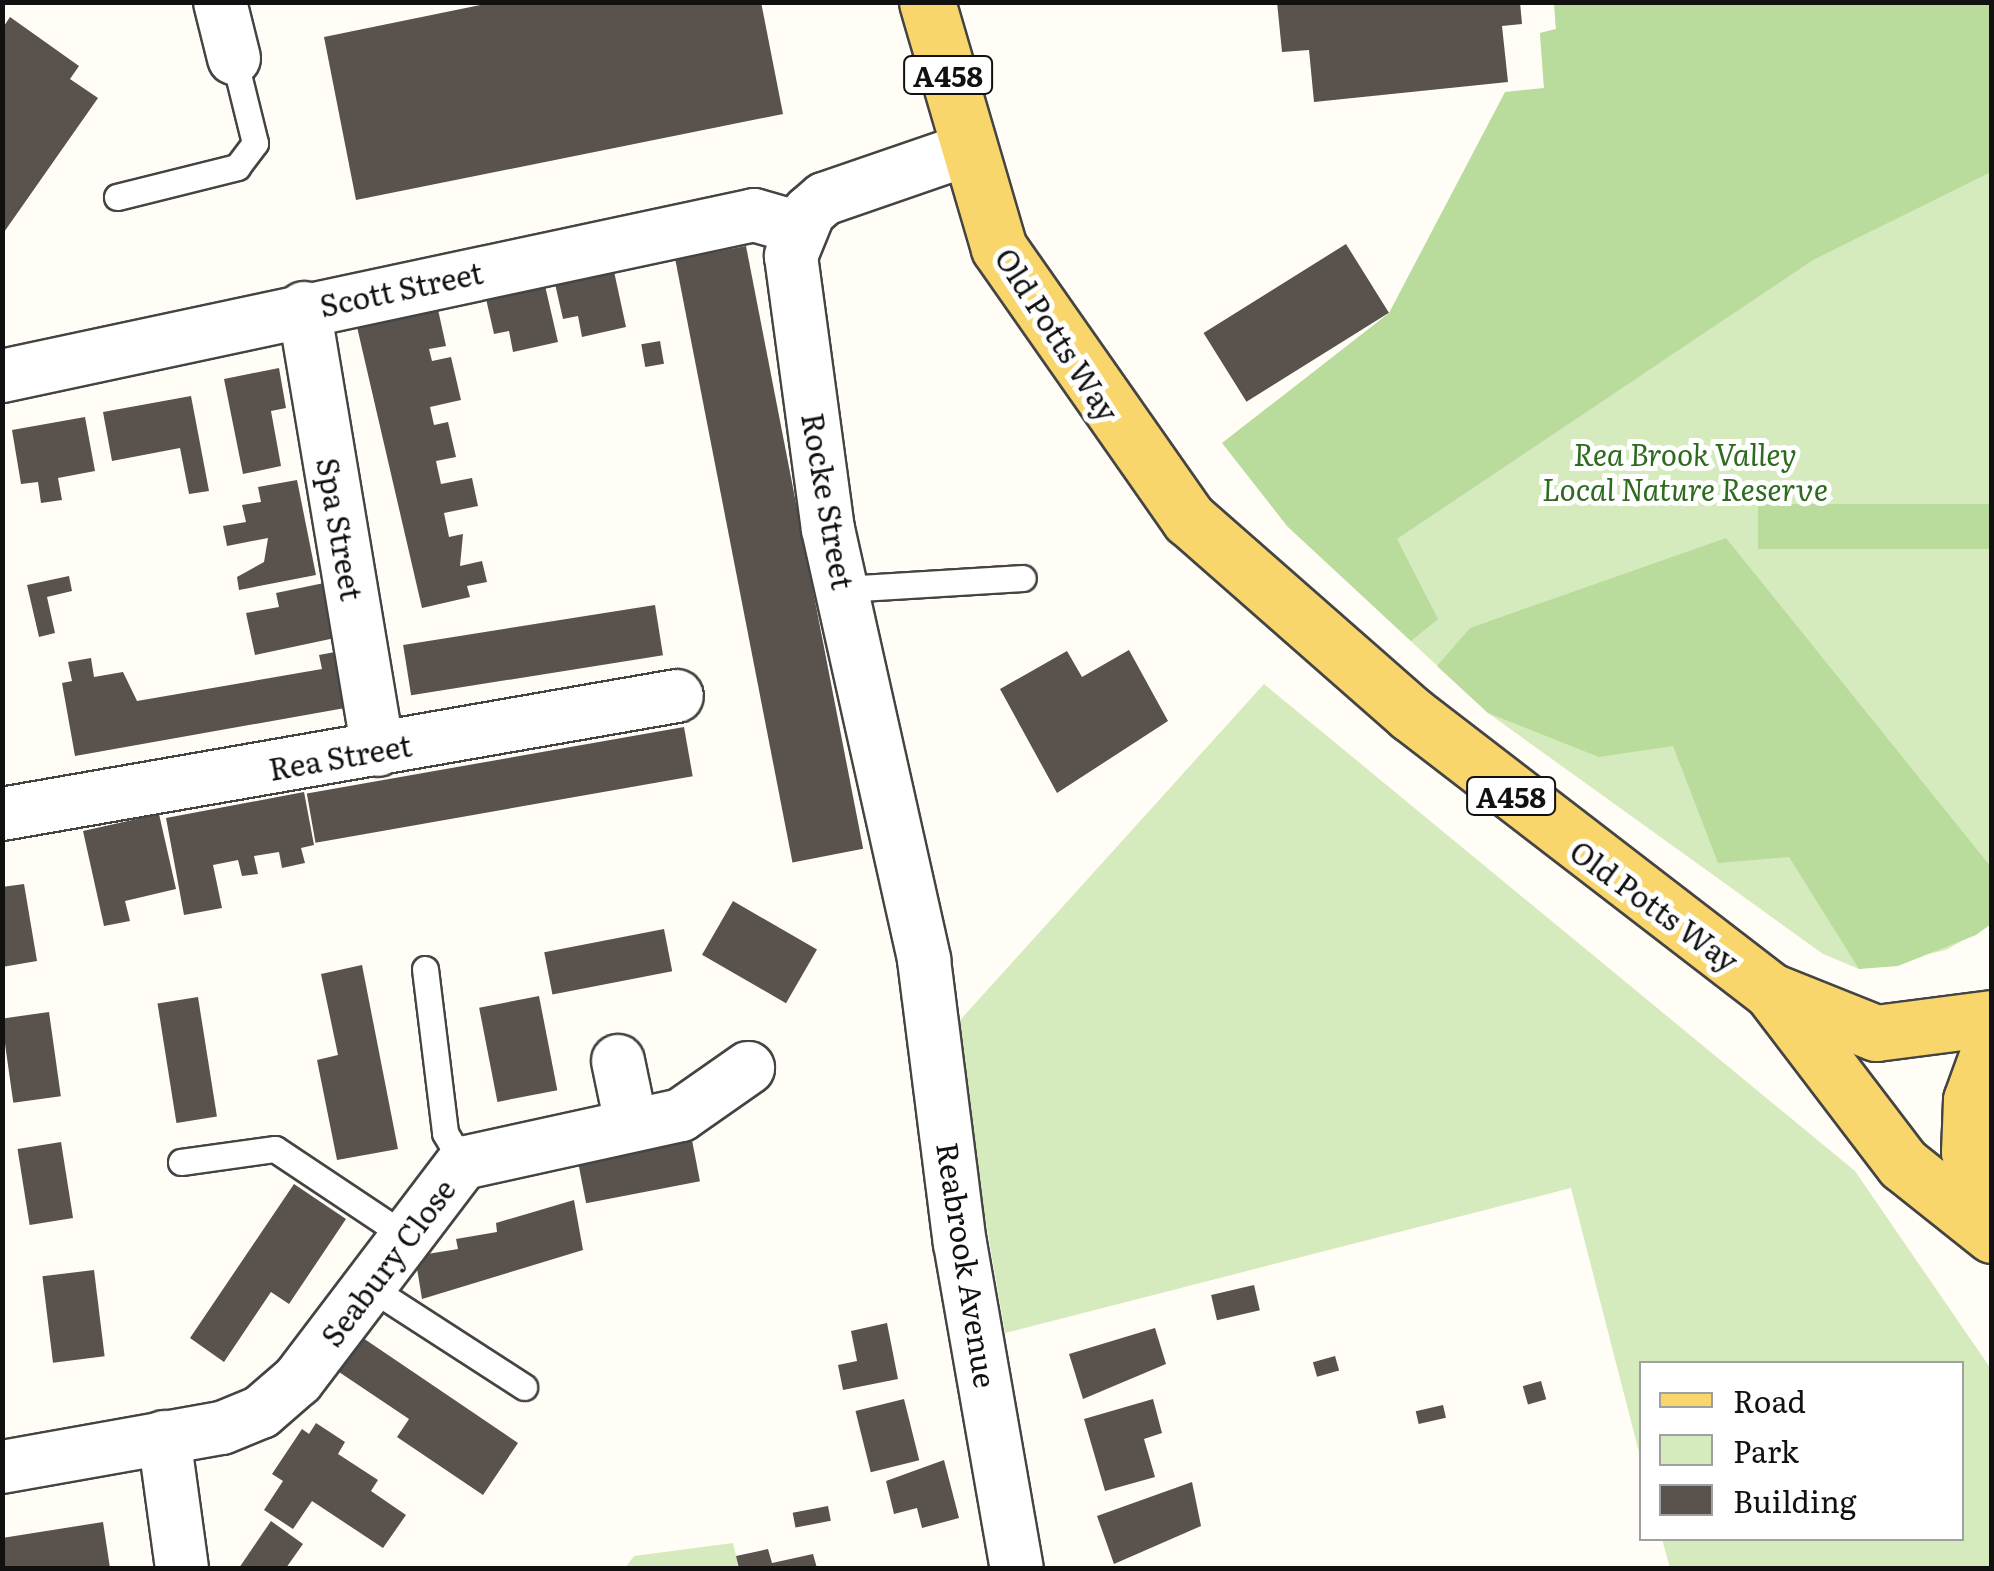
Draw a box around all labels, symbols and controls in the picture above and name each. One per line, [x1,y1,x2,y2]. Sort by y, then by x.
road number: A458 [903,52,993,98]
street label: Old Potts Way [989,241,1127,427]
street label: Scott Street [316,253,486,323]
street label: Rocke Street [796,410,862,592]
park label: Rea Brook Valley Local Nature Reserve [1542,435,1828,506]
street label: Spa Street [311,455,371,603]
street label: Rea Street [266,726,414,786]
road number: A458 [1466,773,1556,819]
street label: Old Potts Way [1564,832,1746,978]
street label: Reabrook Avenue [931,1140,1005,1390]
street label: Seabury Close [312,1171,462,1353]
legend [1639,1361,1964,1541]
text: Road [1733,1378,1806,1422]
text: Park [1733,1428,1799,1472]
text: Building [1733,1478,1857,1522]

